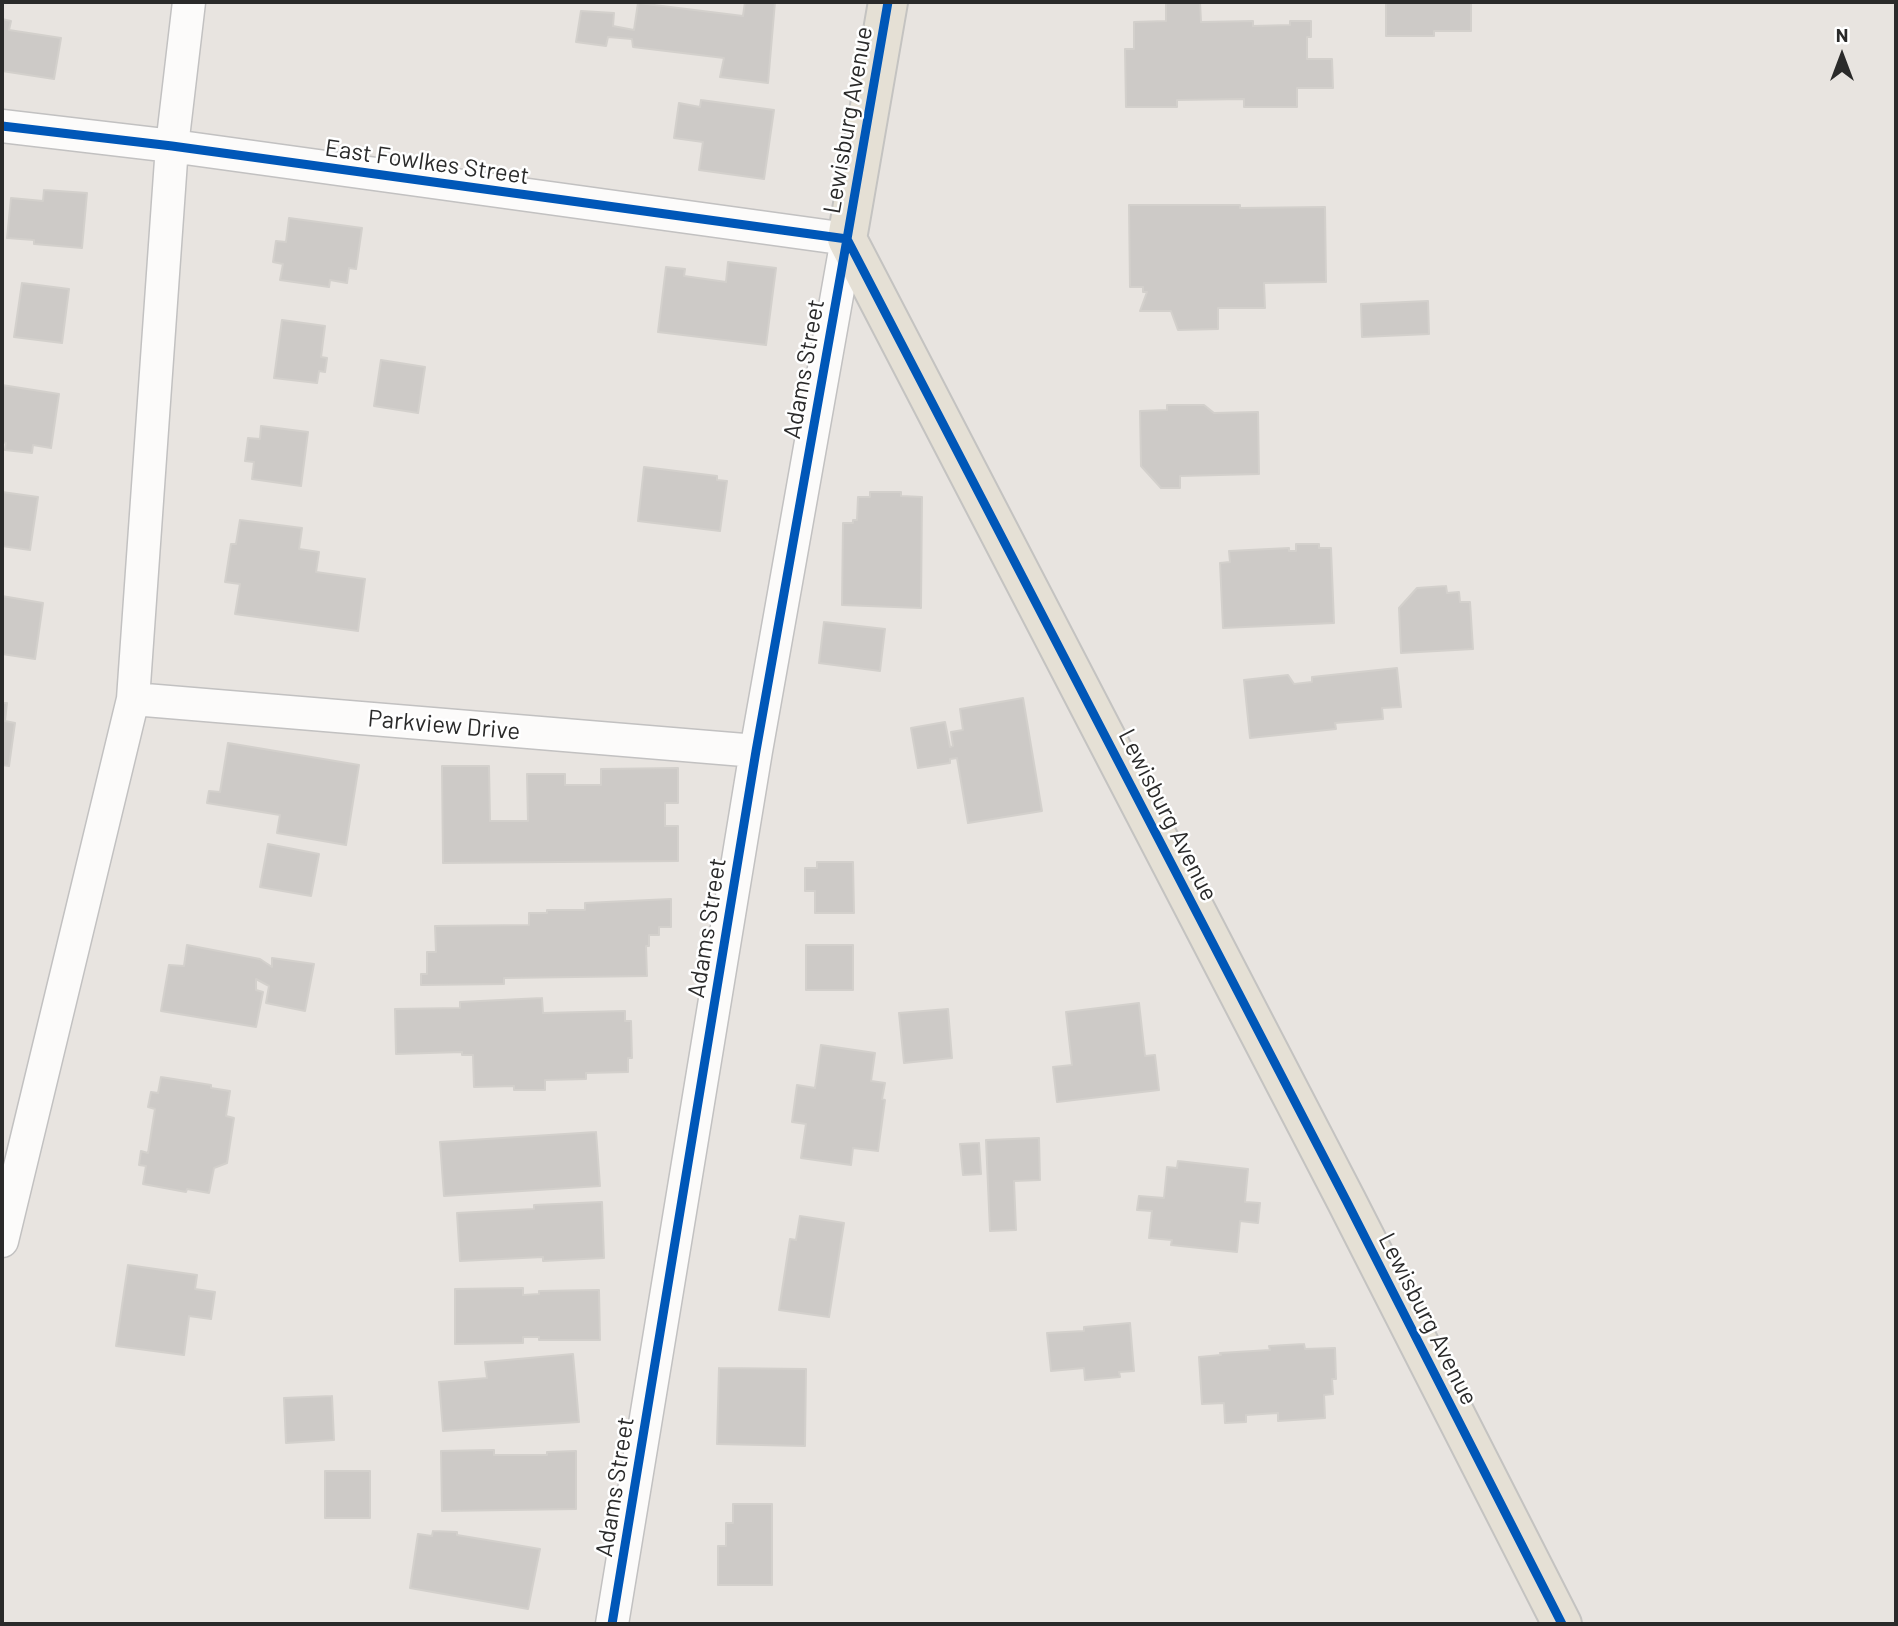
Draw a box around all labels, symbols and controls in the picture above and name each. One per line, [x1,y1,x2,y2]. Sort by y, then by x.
north arrow [1807,21,1877,91]
text: N [1836,23,1848,46]
street label: Lewisburg Avenue [817,24,879,216]
street label: East Fowlkes Street [323,133,531,191]
street label: Adams Street [778,297,830,441]
street label: Parkview Drive [367,704,521,746]
street label: Lewisburg Avenue [1112,724,1224,906]
street label: Adams Street [682,856,732,1000]
street label: Lewisburg Avenue [1372,1228,1484,1410]
street label: Adams Street [590,1415,640,1559]

